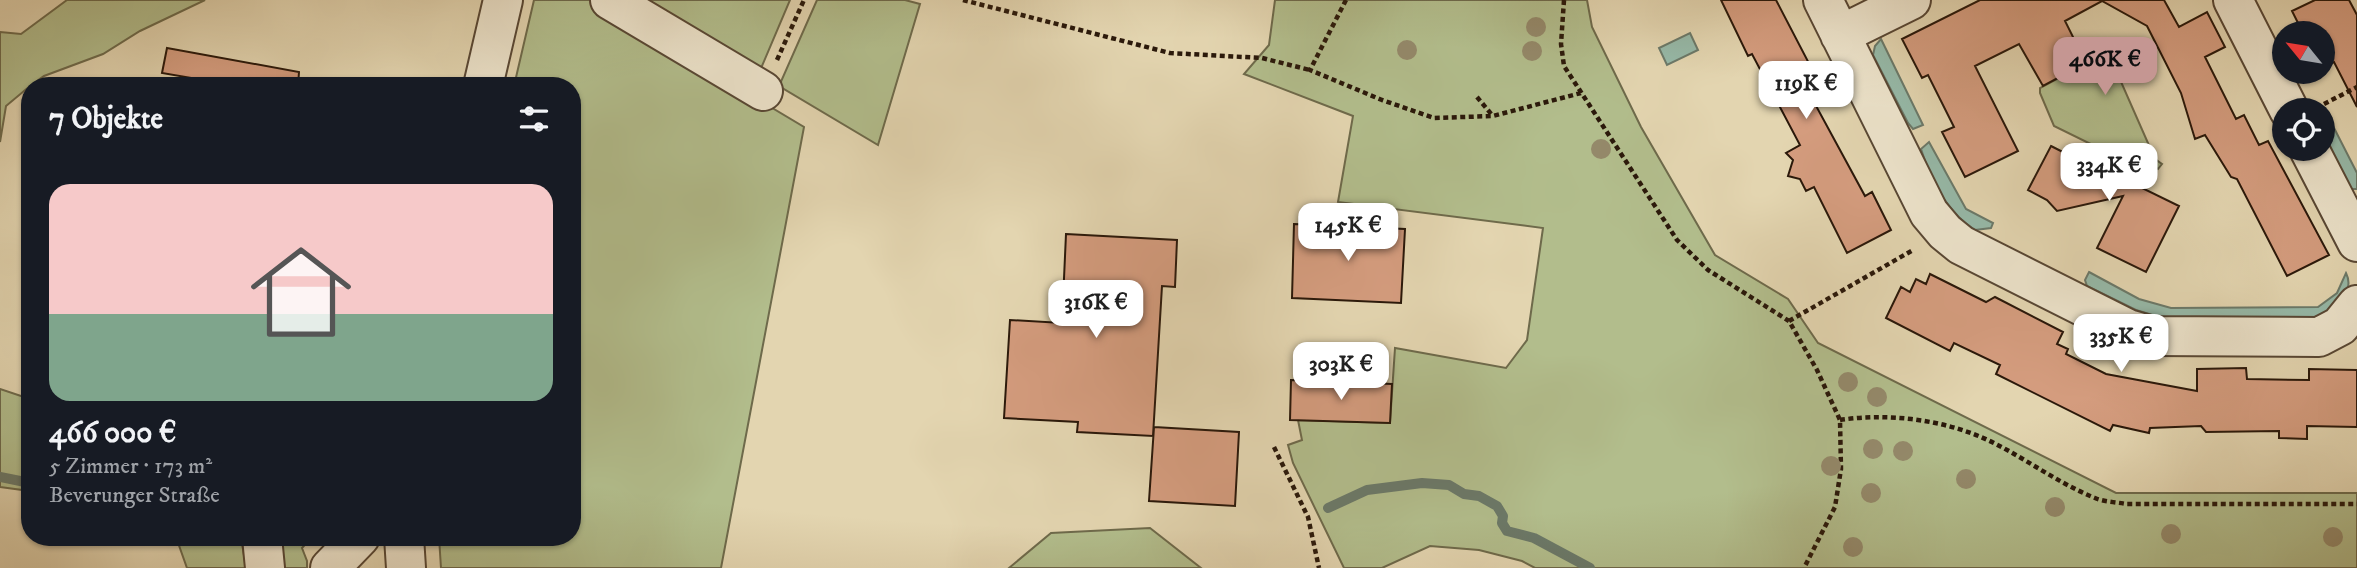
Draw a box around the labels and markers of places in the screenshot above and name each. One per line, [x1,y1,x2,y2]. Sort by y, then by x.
pin: 466K € [2048,38,2162,97]
pin: 119K € [1749,61,1863,121]
pin: 334K € [2052,144,2166,203]
pin: 145K € [1291,204,1405,263]
pin: 316K € [1039,280,1153,340]
pin: 335K € [2064,314,2178,374]
pin: 303K € [1284,342,1398,402]

